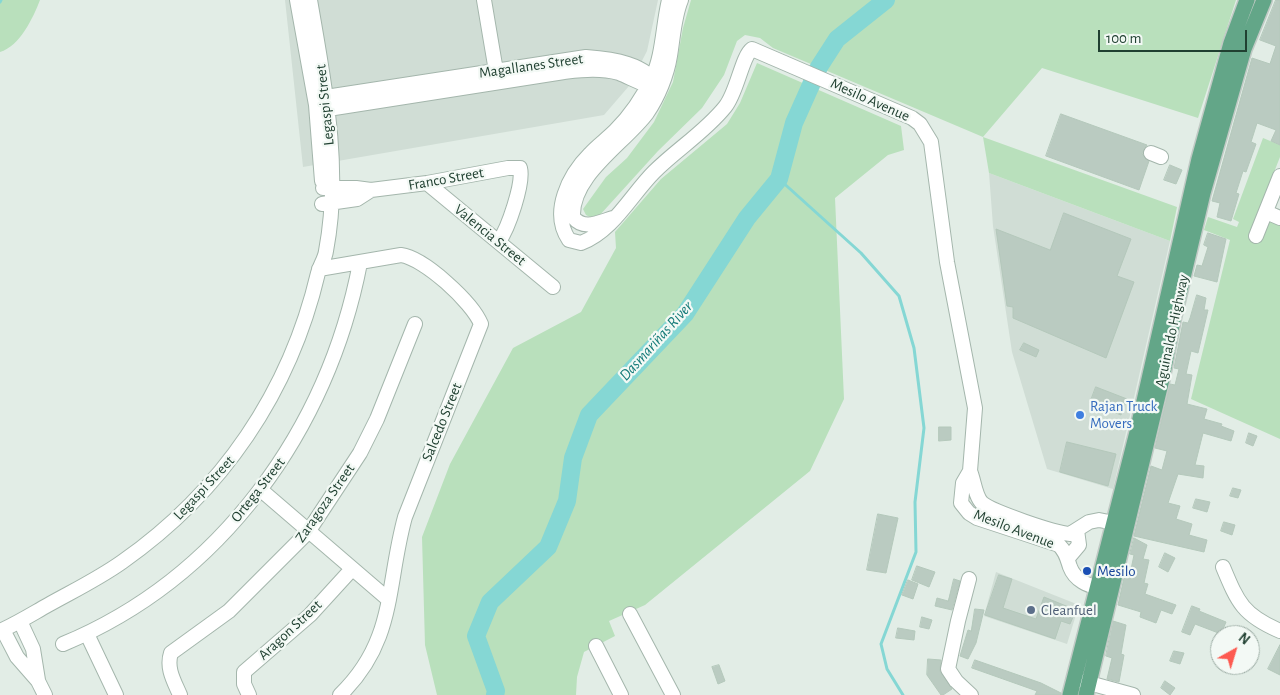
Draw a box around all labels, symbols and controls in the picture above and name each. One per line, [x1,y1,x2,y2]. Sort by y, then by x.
scale bar [1100,20,1249,52]
text: 100 m [1106,31,1141,46]
street label: Magallanes Street [478,50,584,82]
street label: Legaspi Street [312,64,338,146]
street label: Mesilo Avenue [828,75,912,125]
street label: Franco Street [407,164,485,194]
street label: Valencia Street [451,201,529,269]
street label: Aguinaldo Highway [1151,273,1193,389]
water label: Dasmariñas River [615,297,697,385]
street label: Salcedo Street [418,380,466,464]
place label: Rajan Truck Movers [1090,397,1157,432]
marker: Rajan Truck Movers [1074,409,1086,421]
street label: Legaspi Street [170,452,238,524]
street label: Ortega Street [227,454,289,526]
street label: Zaragoza Street [291,460,359,546]
street label: Mesilo Avenue [971,505,1057,553]
place label: Mesilo [1097,562,1136,580]
marker: Mesilo [1081,565,1093,577]
street label: Aragon Street [255,596,325,664]
place label: Cleanfuel [1041,601,1097,619]
marker: Cleanfuel [1025,604,1037,616]
north arrow [1210,625,1260,675]
text: N [1236,631,1252,648]

